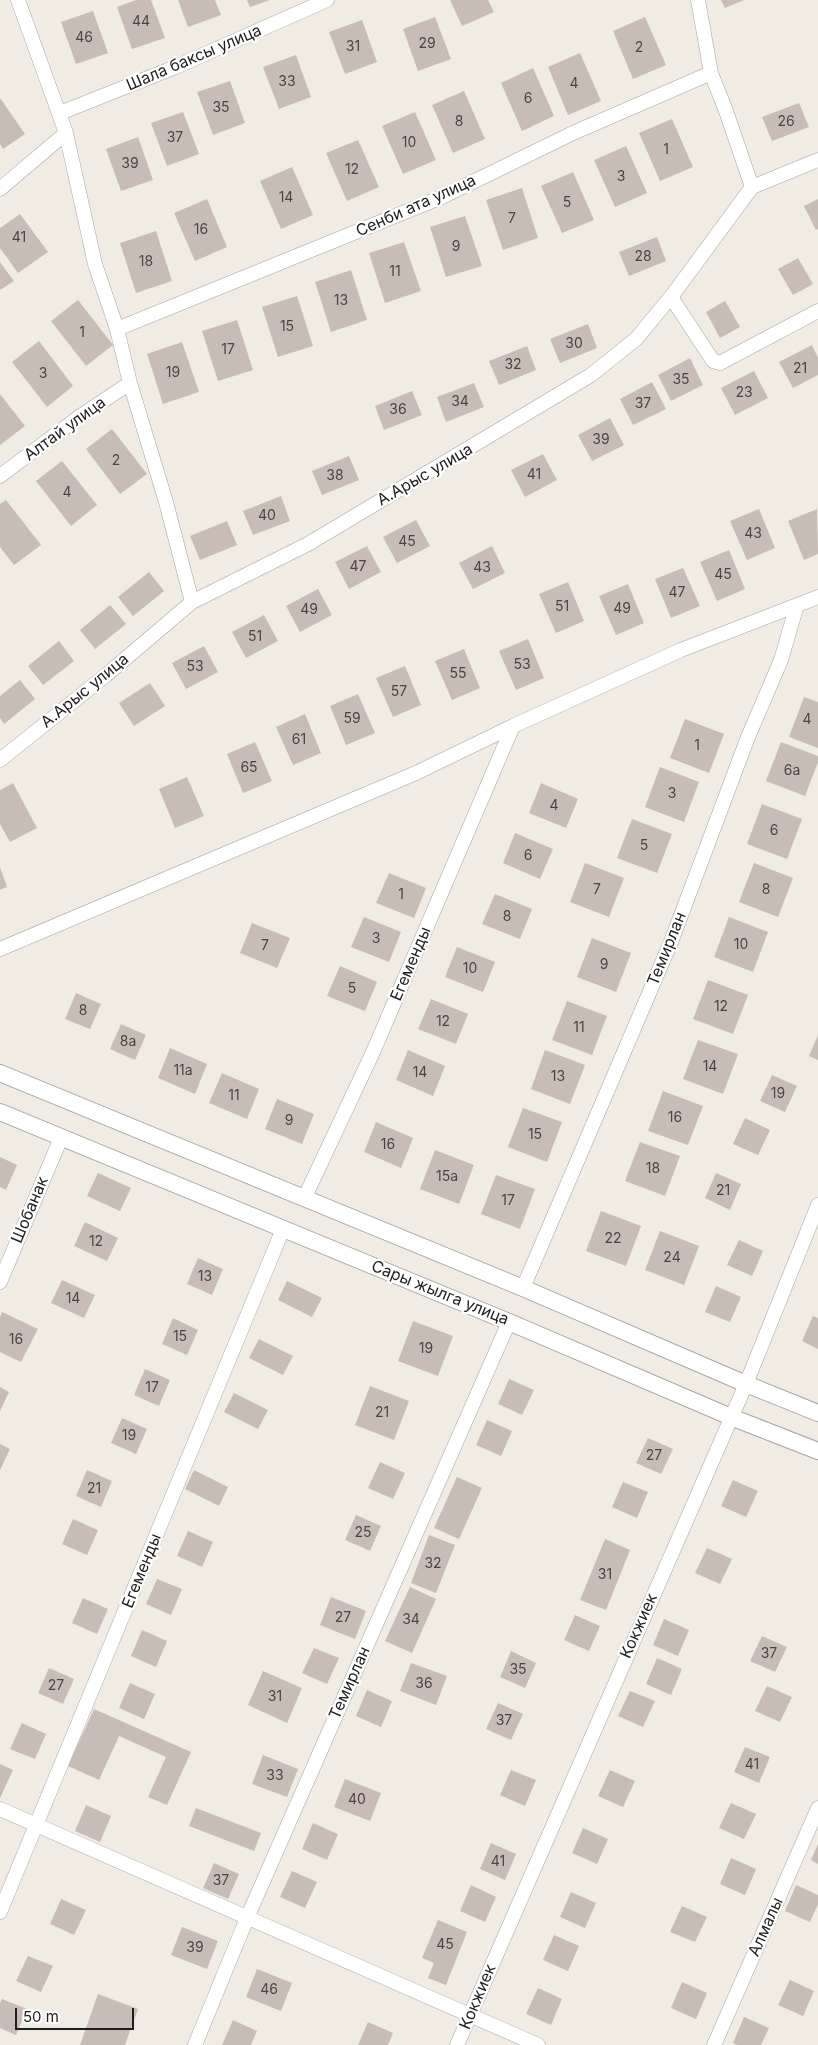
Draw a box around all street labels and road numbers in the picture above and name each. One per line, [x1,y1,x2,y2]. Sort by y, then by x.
street label: Шала баксы улица [124,21,264,95]
street label: Сенби ата улица [353,171,479,241]
street label: Алтай улица [20,393,110,465]
street label: А.Арыс улица [374,440,476,510]
street label: А.Арыс улица [37,650,133,732]
street label: Темирлан [644,909,690,989]
street label: Егеменды [387,924,435,1004]
street label: Шобанак [7,1174,53,1246]
street label: Сары жылга улица [368,1257,512,1329]
street label: Егеменды [118,1531,166,1611]
street label: Кокжиек [616,1591,662,1661]
street label: Темирлан [325,1644,375,1722]
street label: Алмалы [745,1895,787,1959]
street label: Кокжиек [456,1962,500,2032]

